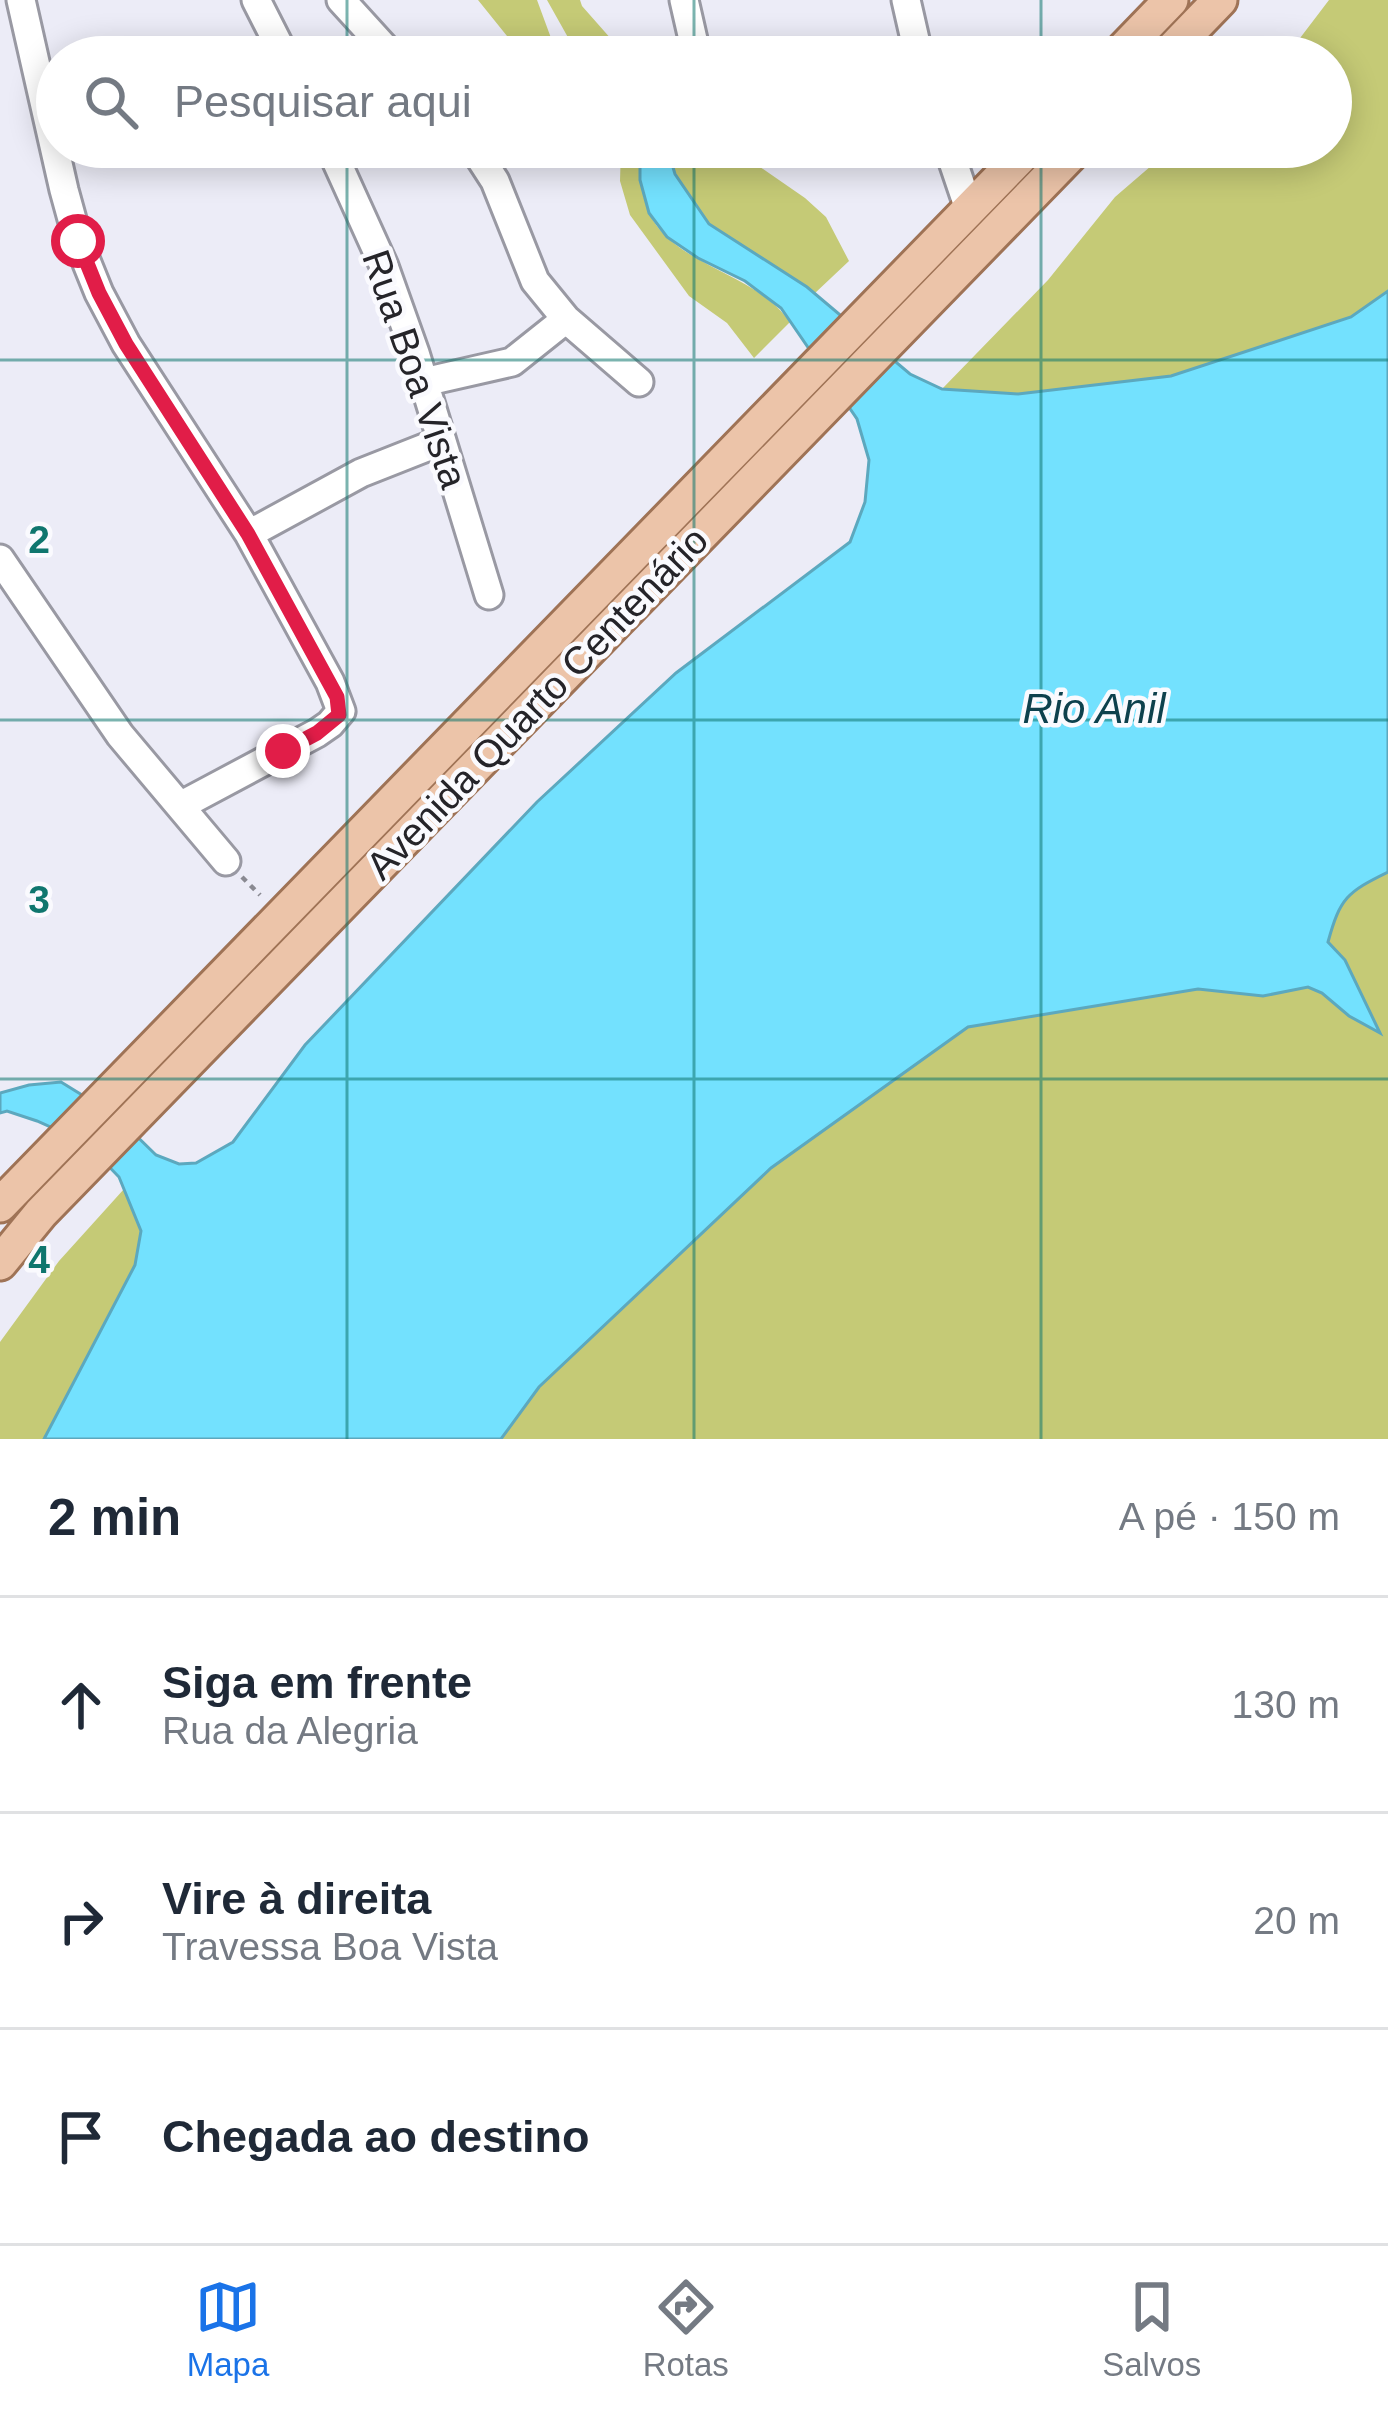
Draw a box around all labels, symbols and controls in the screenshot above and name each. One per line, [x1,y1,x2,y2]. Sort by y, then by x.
search box [36,36,1352,168]
icon: search [78,69,144,135]
text: Pesquisar aqui [174,76,472,127]
route start [51,214,105,268]
street label: Rua Boa Vista [354,244,476,494]
text: 2 [28,518,50,561]
street label: Avenida Quarto Centenário [358,518,716,888]
water label: Rio Anil [1022,685,1167,732]
route end [256,724,310,778]
text: 3 [28,878,50,921]
text: 4 [28,1238,50,1281]
text: 2 min [48,1489,181,1546]
text: A pé · 150 m [1119,1495,1340,1538]
text: Siga em frente [162,1657,472,1708]
icon: ahead [48,1672,114,1738]
text: 130 m [1232,1683,1340,1726]
text: Rua da Alegria [162,1709,418,1752]
text: Vire à direita [162,1873,431,1924]
icon: right [48,1888,114,1954]
text: 20 m [1253,1899,1340,1942]
text: Travessa Boa Vista [162,1925,498,1968]
icon: arrive [48,2104,114,2170]
text: Chegada ao destino [162,2111,590,2162]
tab: Mapa [187,2274,269,2384]
tab: Rotas [643,2274,729,2384]
tab: Salvos [1102,2274,1201,2384]

